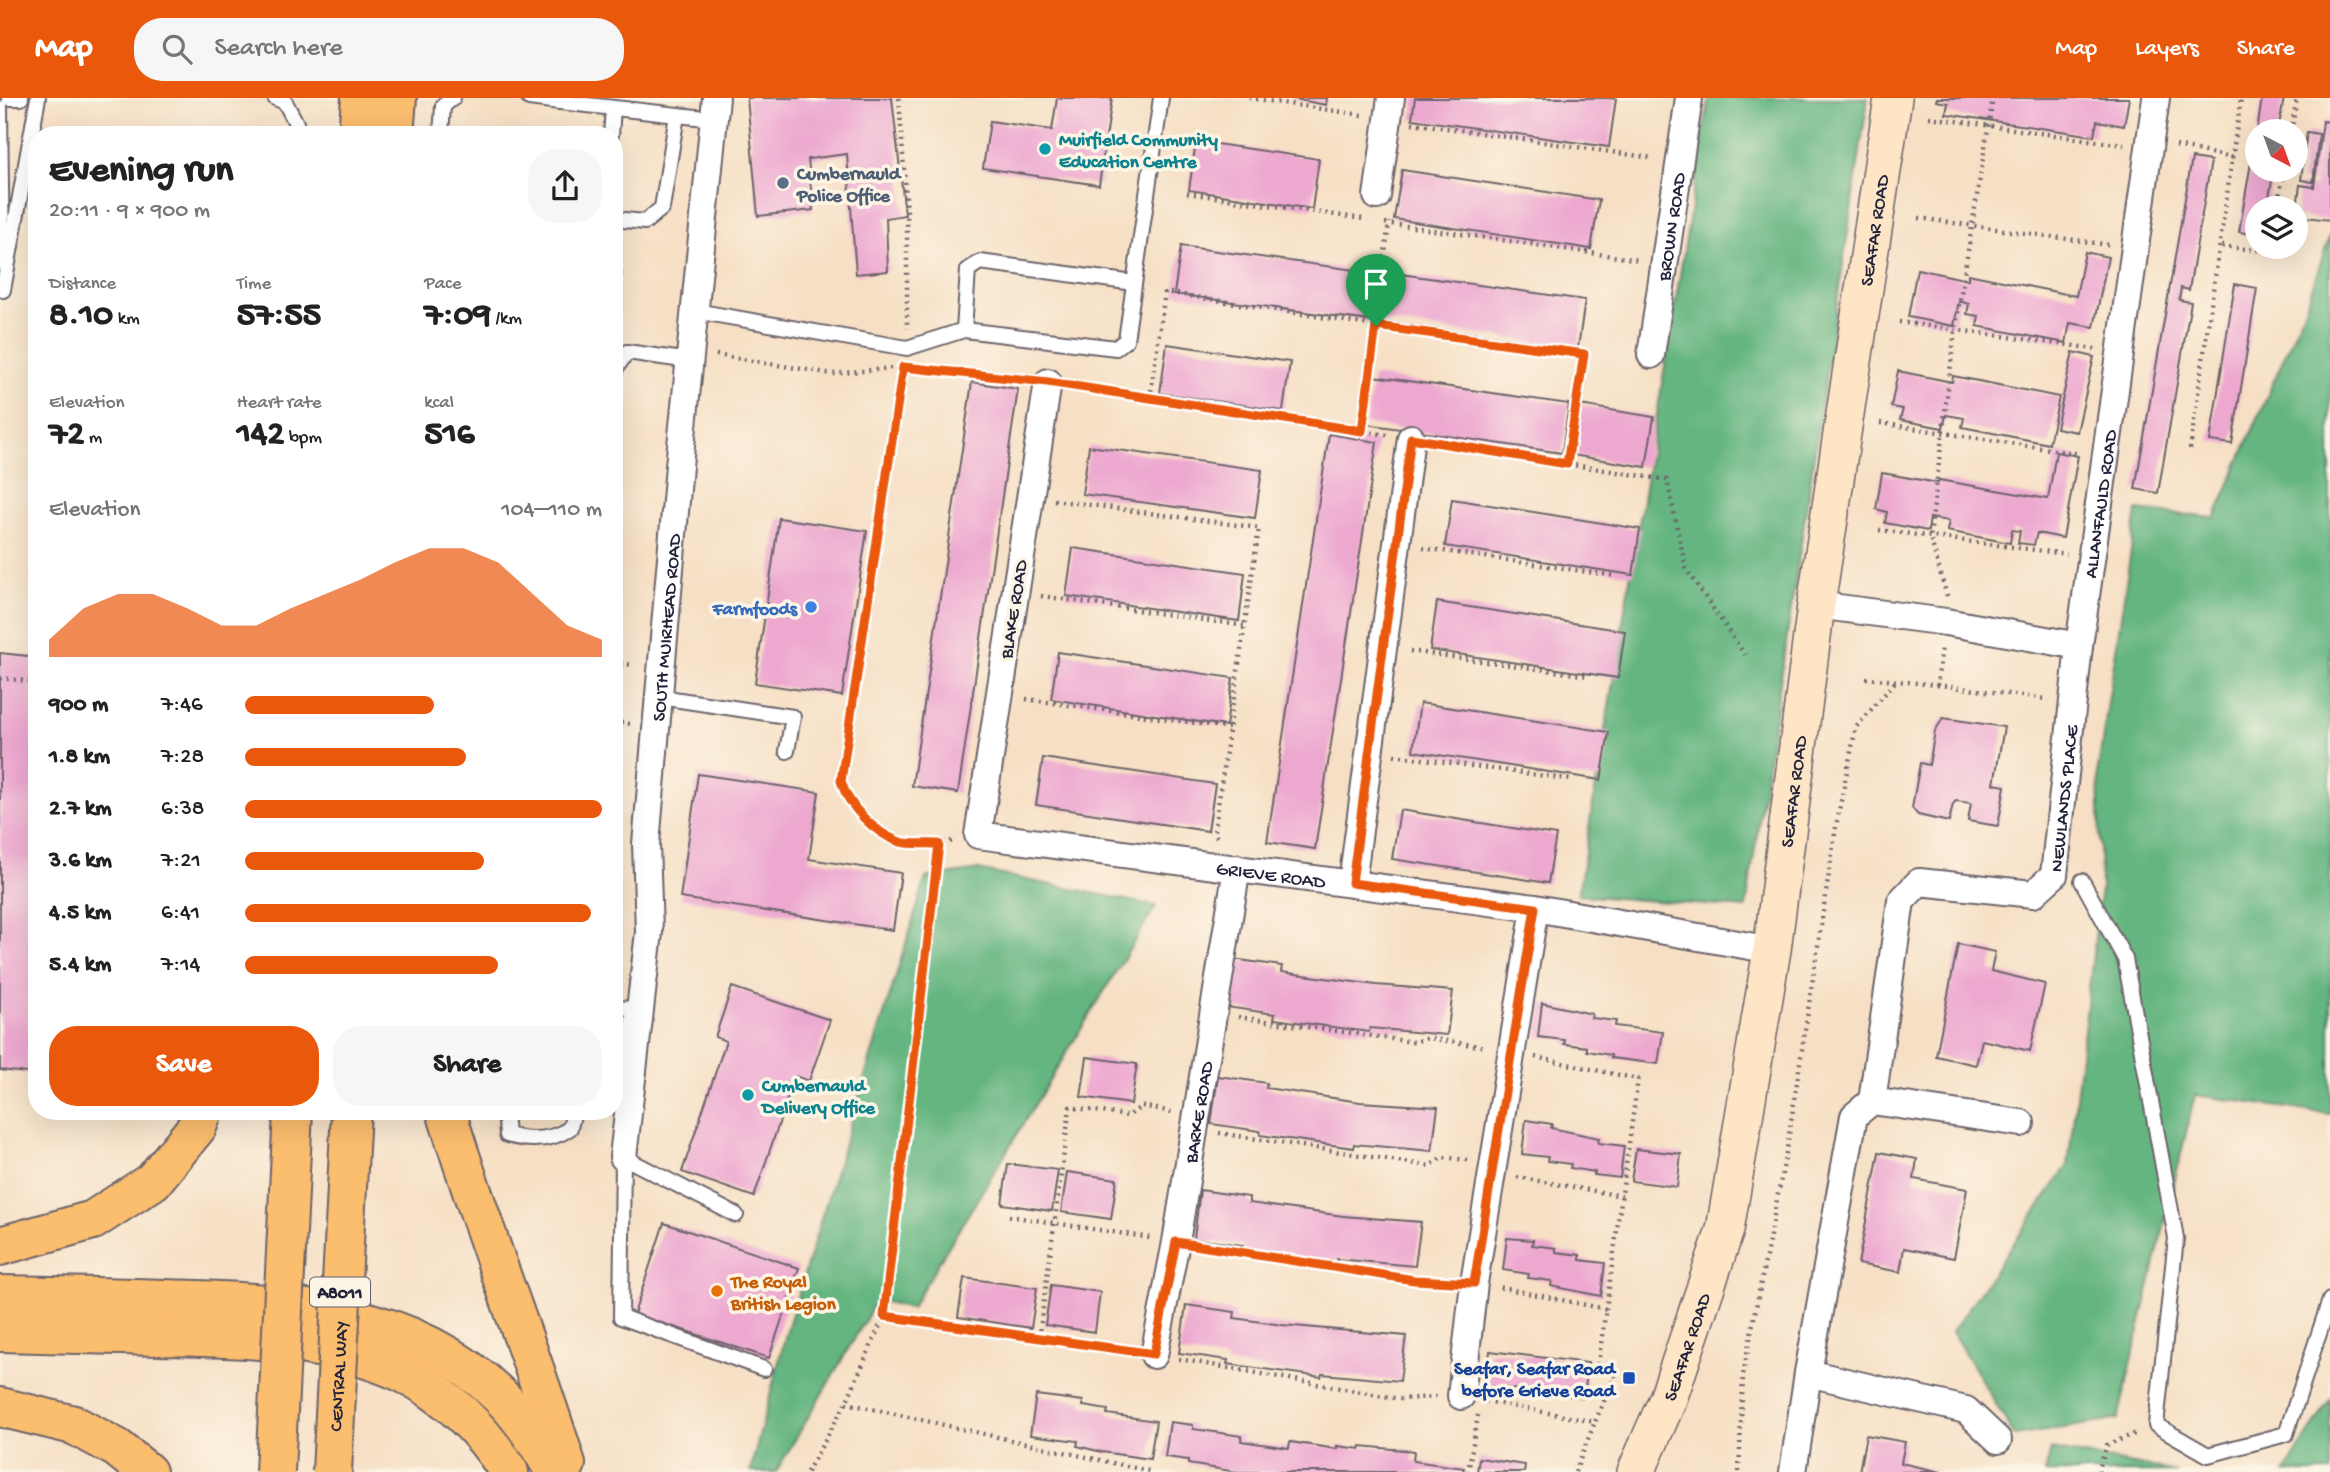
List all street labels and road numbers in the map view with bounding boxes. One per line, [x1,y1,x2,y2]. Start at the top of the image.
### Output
street label: BROWN ROAD [1654,171,1693,284]
street label: SEAFAR ROAD [1857,173,1896,288]
street label: ALLANFAULD ROAD [2081,428,2124,580]
street label: SOUTH MUIRHEAD ROAD [649,532,688,723]
street label: BLAKE ROAD [996,558,1035,662]
street label: NEWLANDS PLACE [2046,723,2085,873]
street label: SEAFAR ROAD [1777,734,1814,849]
street label: GRIEVE ROAD [1214,858,1327,896]
street label: BARKE ROAD [1181,1059,1220,1166]
road number: A8011 [310,1278,370,1307]
street label: SEAFAR ROAD [1660,1290,1718,1405]
street label: CENTRAL WAY [326,1320,355,1432]

